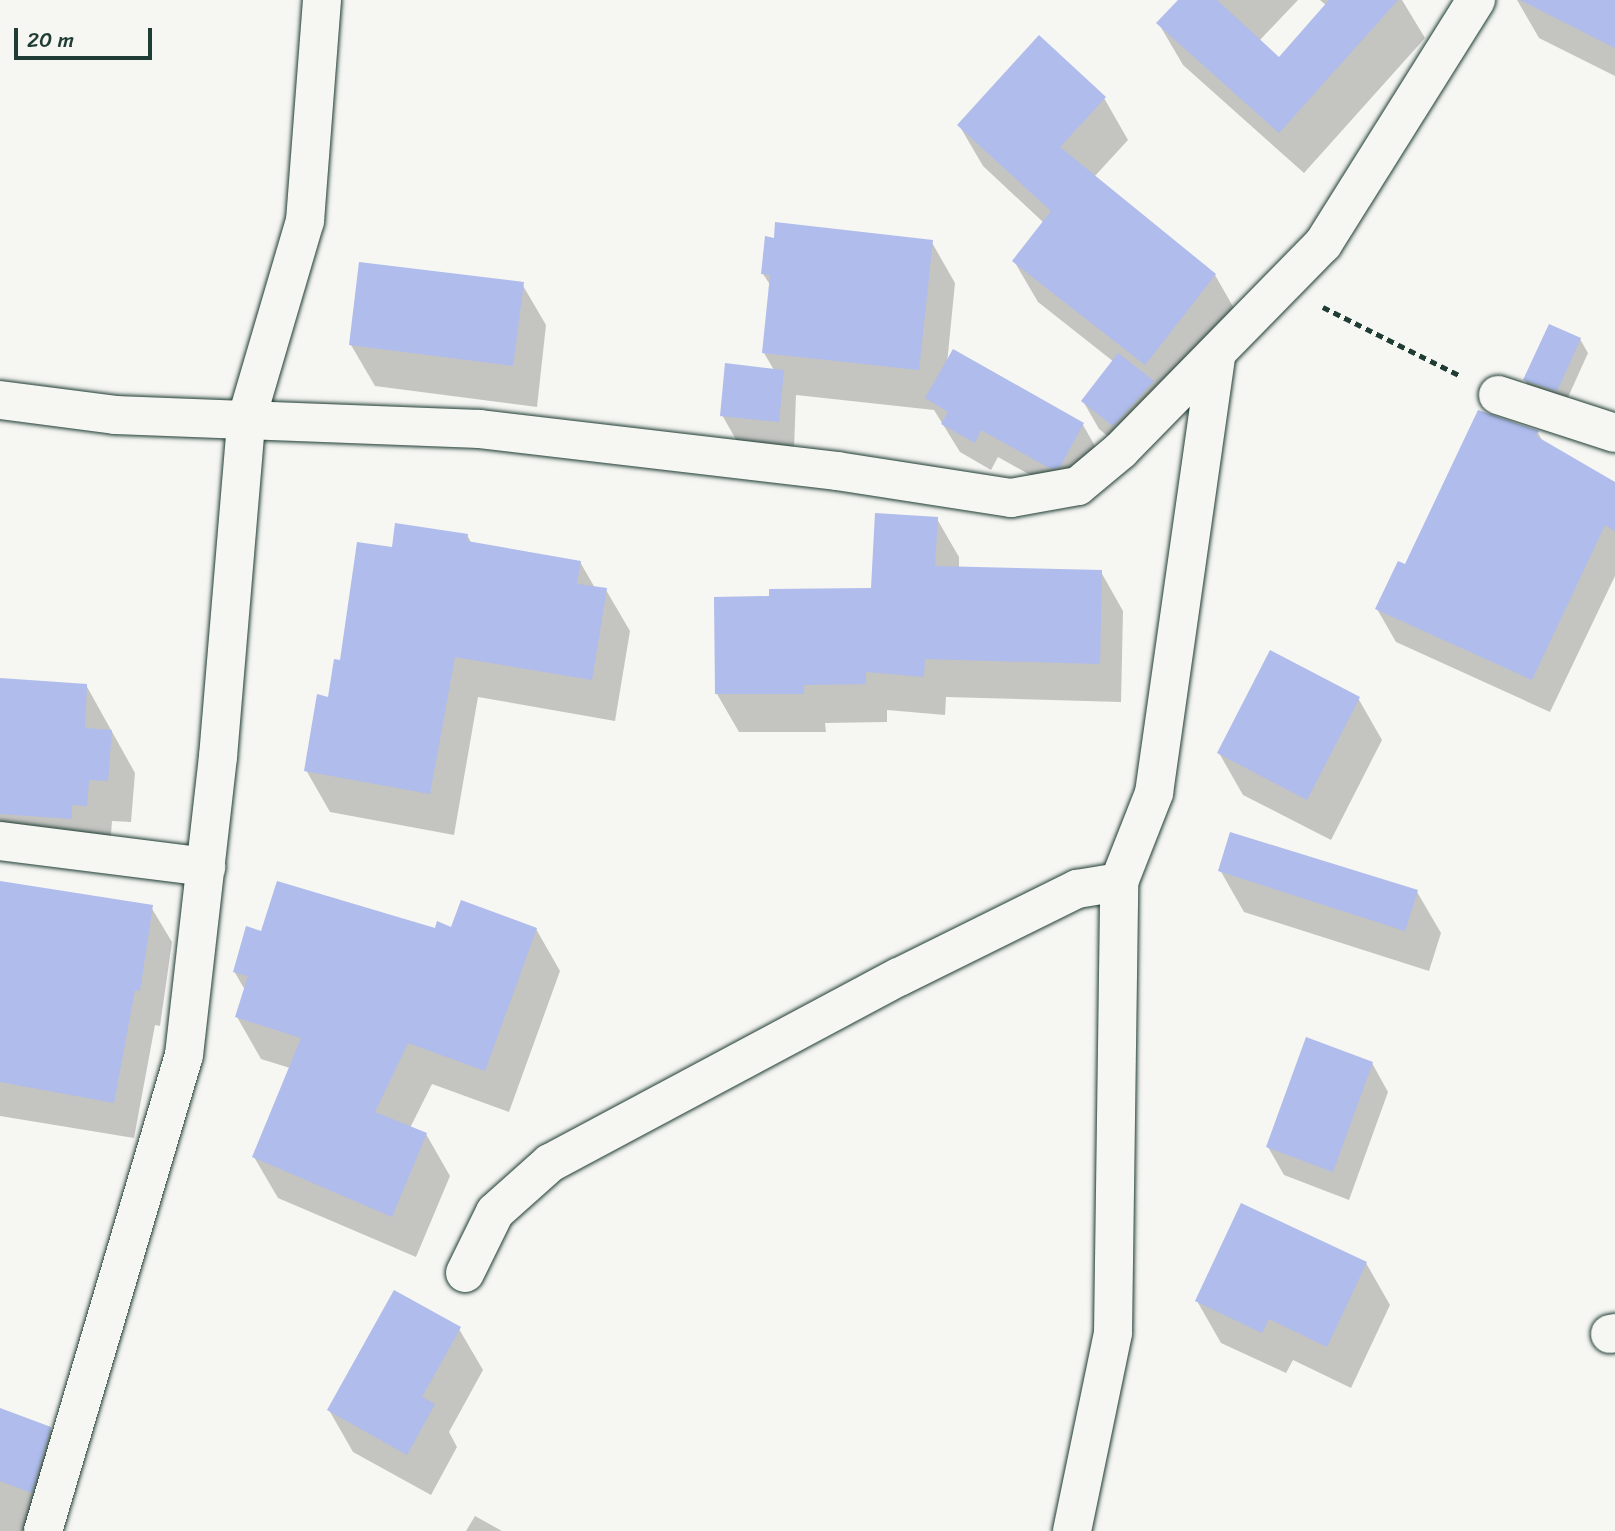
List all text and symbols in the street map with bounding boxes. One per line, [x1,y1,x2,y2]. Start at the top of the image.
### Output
scale bar [18,14,156,58]
text: 20 m [27,21,74,59]

